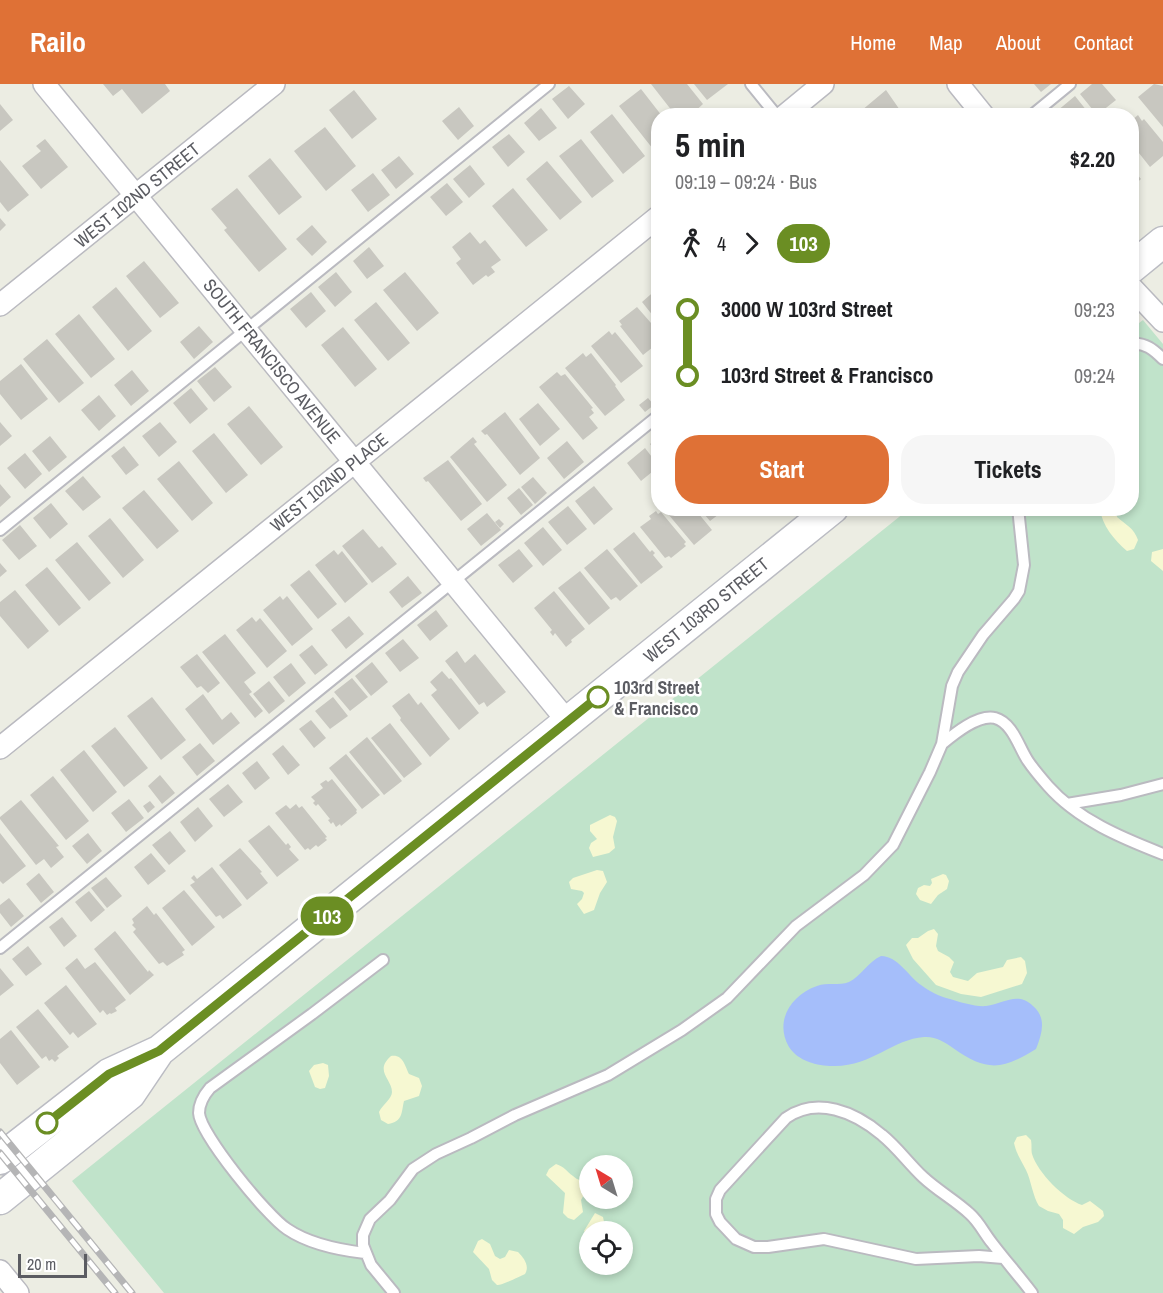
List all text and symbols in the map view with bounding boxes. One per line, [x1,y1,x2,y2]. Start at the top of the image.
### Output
text: Railo [30,23,86,61]
text: Home [850,28,896,57]
text: Map [929,28,963,57]
text: About [996,28,1041,57]
text: Contact [1074,28,1133,57]
text: 5 min [675,123,746,167]
street label: WEST 102ND STREET [69,137,205,253]
text: $2.20 [1070,144,1115,174]
text: 09:19 – 09:24 · Bus [675,168,817,195]
icon: walk [675,227,708,260]
icon: forward [735,227,768,260]
text: 103 [789,229,818,258]
text: 4 [717,230,726,257]
street label: SOUTH FRANCISCO AVENUE [198,273,346,449]
text: 3000 W 103rd Street [721,294,892,324]
text: 09:23 [1074,296,1115,323]
text: 103rd Street & Francisco [721,360,934,390]
text: 09:24 [1074,362,1115,389]
street label: WEST 102ND PLACE [265,427,393,537]
button: Start [675,435,889,504]
button: Tickets [901,435,1115,504]
street label: WEST 103RD STREET [638,552,774,668]
place label: 103rd Street & Francisco [614,675,699,721]
marker: 103rd Street & Francisco [587,686,609,708]
line badge: 103 [292,896,362,936]
text: 103 [313,902,341,931]
unlabelled marker [36,1112,58,1134]
north arrow [579,1155,633,1209]
map controls [579,1155,633,1275]
button: locate [579,1221,633,1275]
scale bar [18,1251,87,1278]
text: 20 m [27,1253,56,1275]

